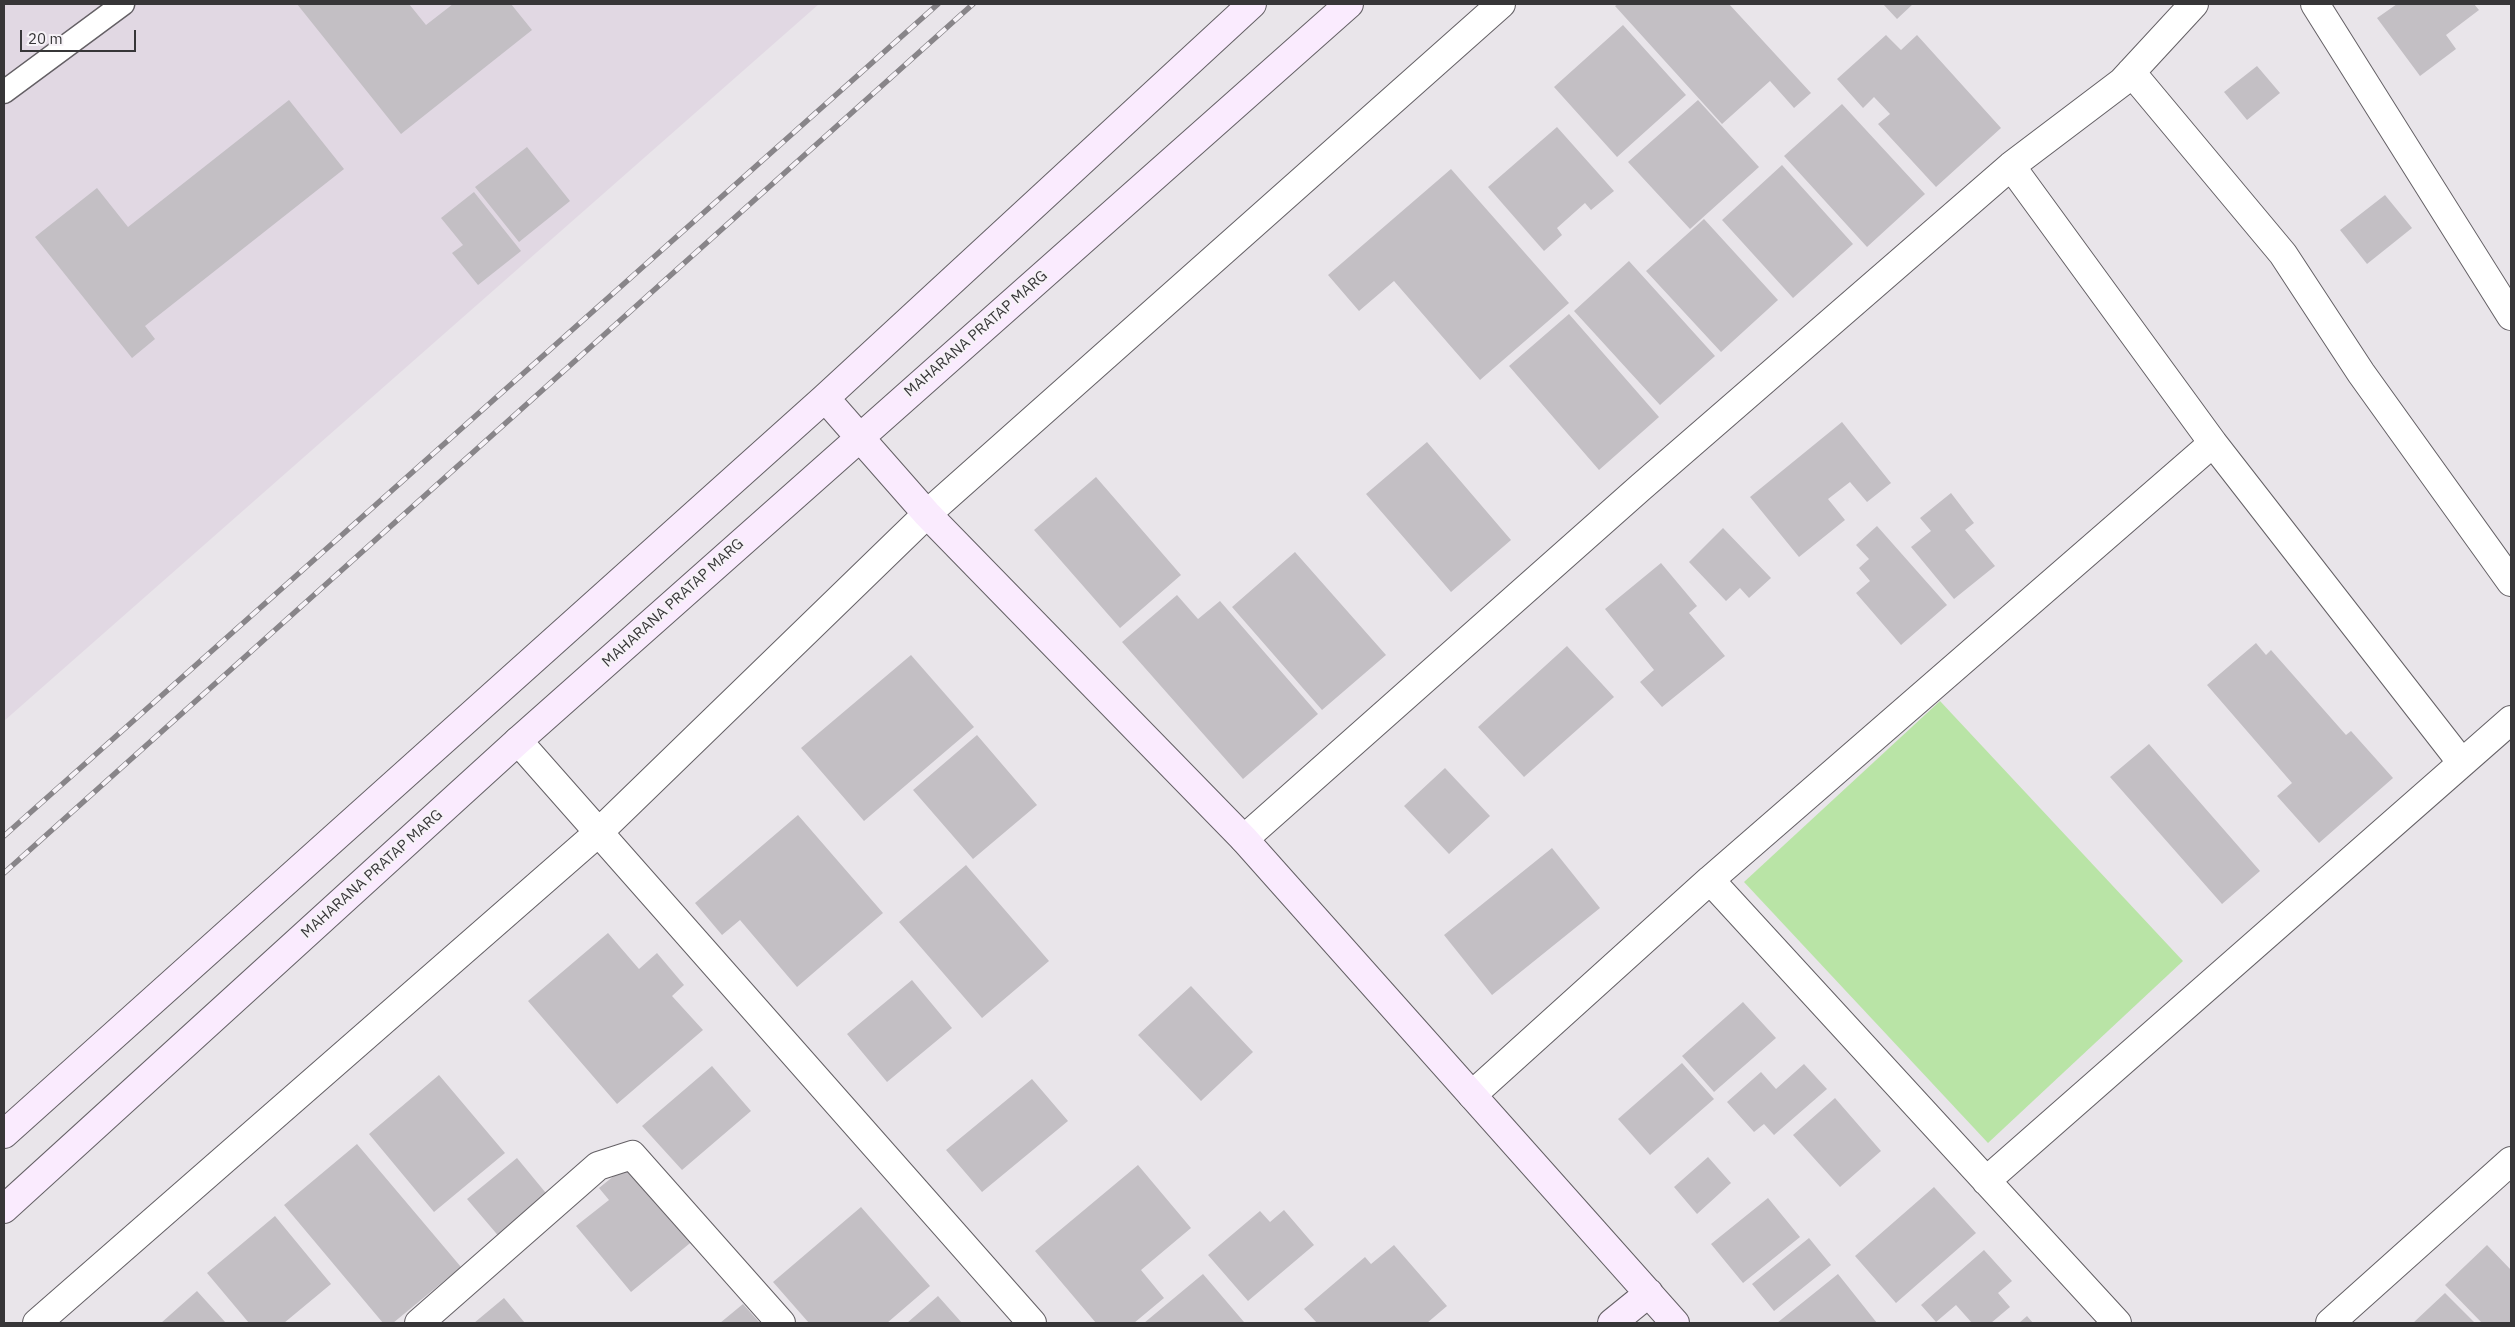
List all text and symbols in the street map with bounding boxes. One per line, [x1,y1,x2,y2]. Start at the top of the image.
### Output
scale bar [22,20,139,52]
text: 20 m [28,29,63,48]
street label: MAHARANA PRATAP MARG [901,267,1051,401]
street label: MAHARANA PRATAP MARG [599,535,747,671]
street label: MAHARANA PRATAP MARG [298,806,446,942]

